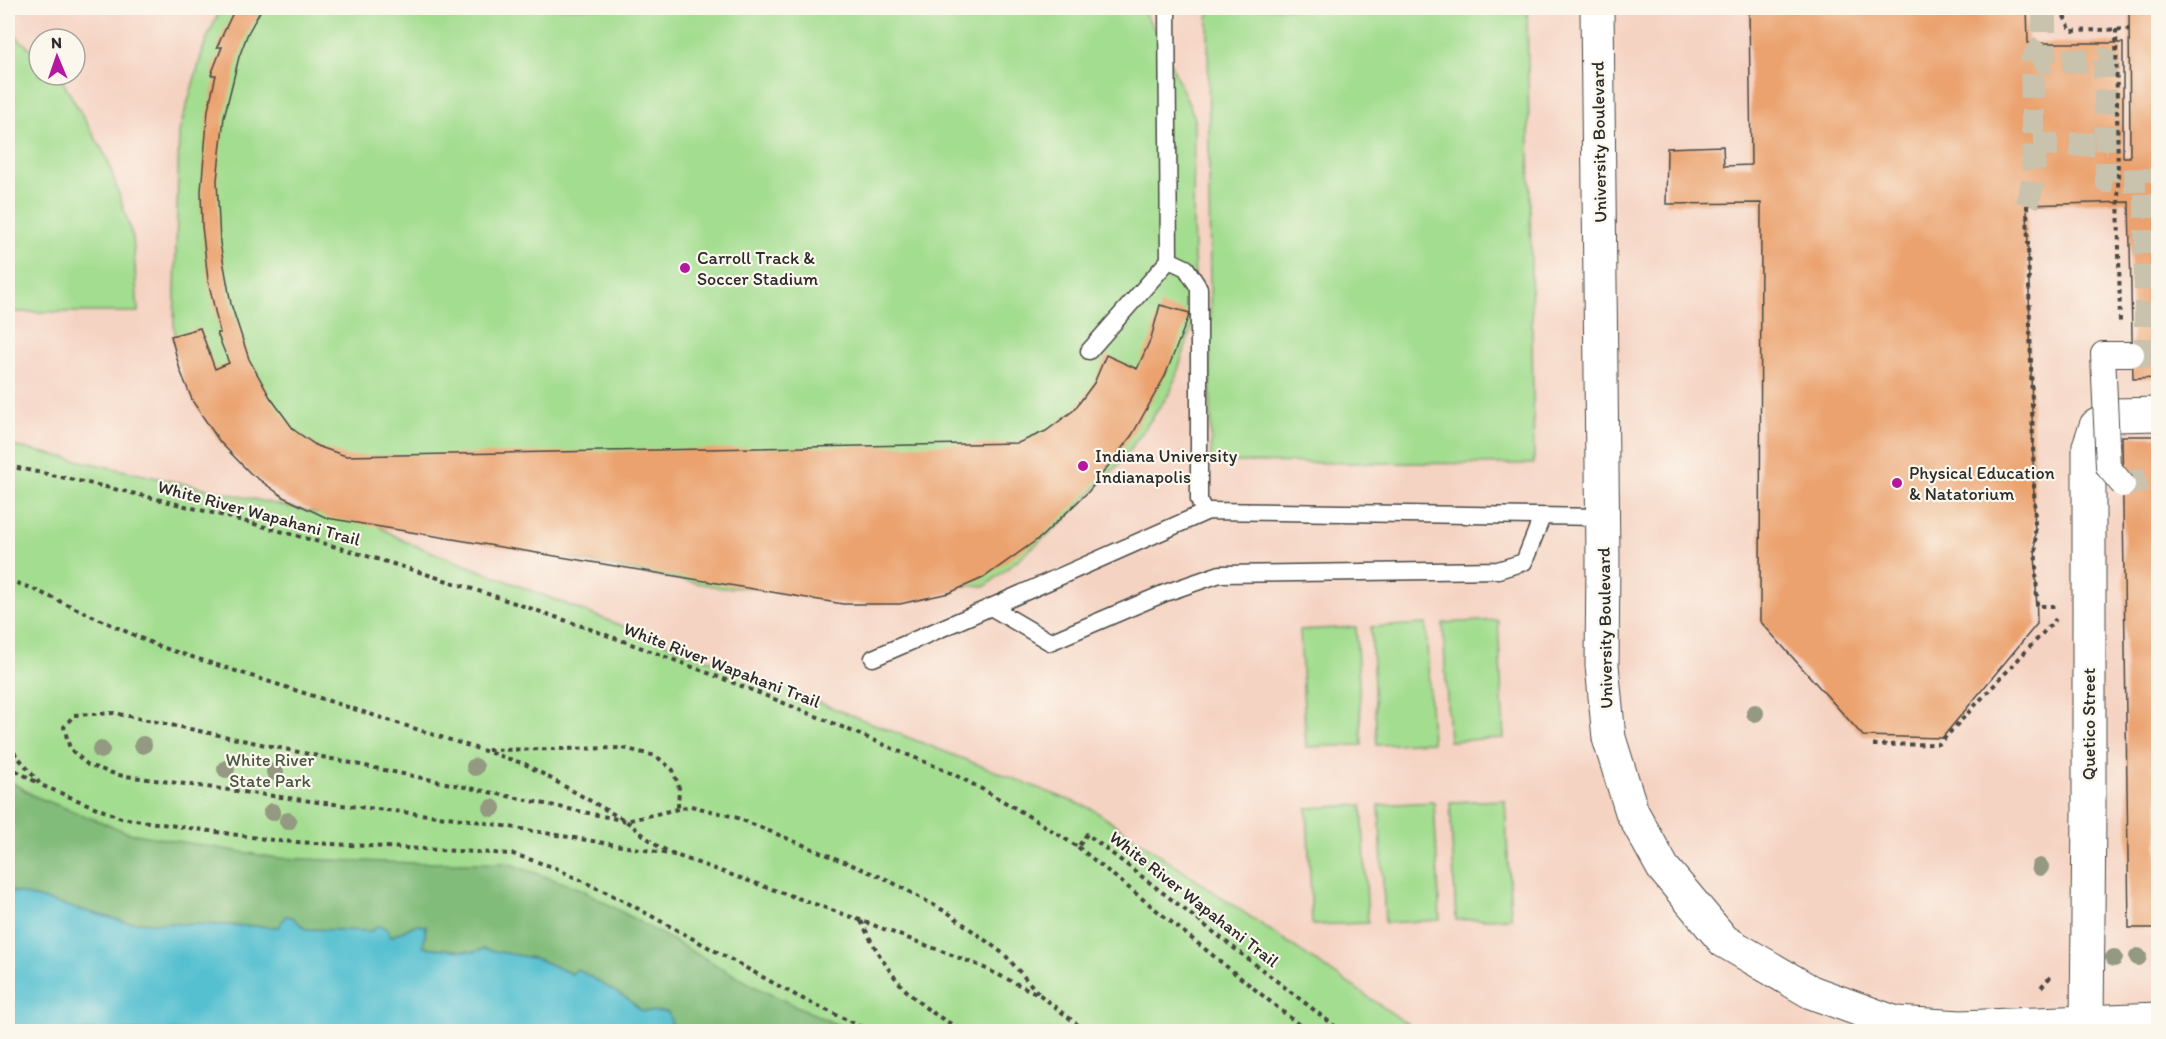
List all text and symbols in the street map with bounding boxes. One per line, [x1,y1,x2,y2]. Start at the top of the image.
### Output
north arrow [27,27,87,87]
text: N [51,33,62,52]
street label: University Boulevard [1587,61,1611,223]
place label: Carroll Track & Soccer Stadium [697,247,818,290]
marker: Carroll Track & Soccer Stadium [678,261,692,275]
place label: Indiana University Indianapolis [1095,445,1238,488]
marker: Indiana University Indianapolis [1076,459,1090,473]
place label: Physical Education & Natatorium [1909,462,2055,505]
street label: White River Wapahani Trail [155,475,363,551]
marker: Physical Education & Natatorium [1890,476,1904,490]
street label: University Boulevard [1593,547,1617,709]
street label: White River Wapahani Trail [620,617,824,713]
street label: Quetico Street [2078,668,2100,780]
park label: White River State Park [226,749,315,792]
street label: White River Wapahani Trail [1105,826,1283,972]

